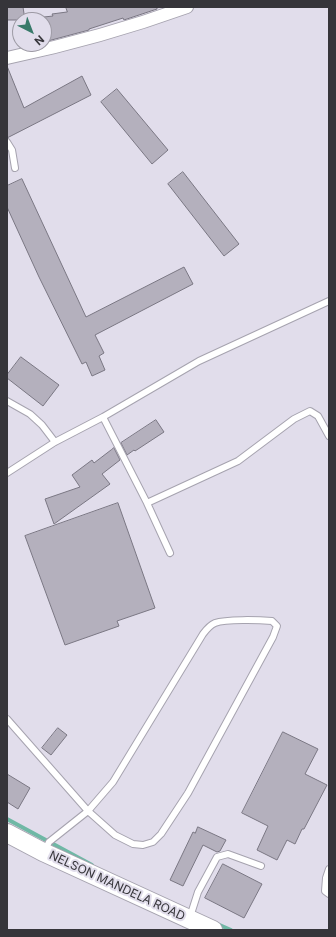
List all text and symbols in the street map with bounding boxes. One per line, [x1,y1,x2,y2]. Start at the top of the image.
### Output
north arrow [12,12,52,52]
text: N [32,32,47,48]
street label: NELSON MANDELA ROAD [47,848,187,924]

